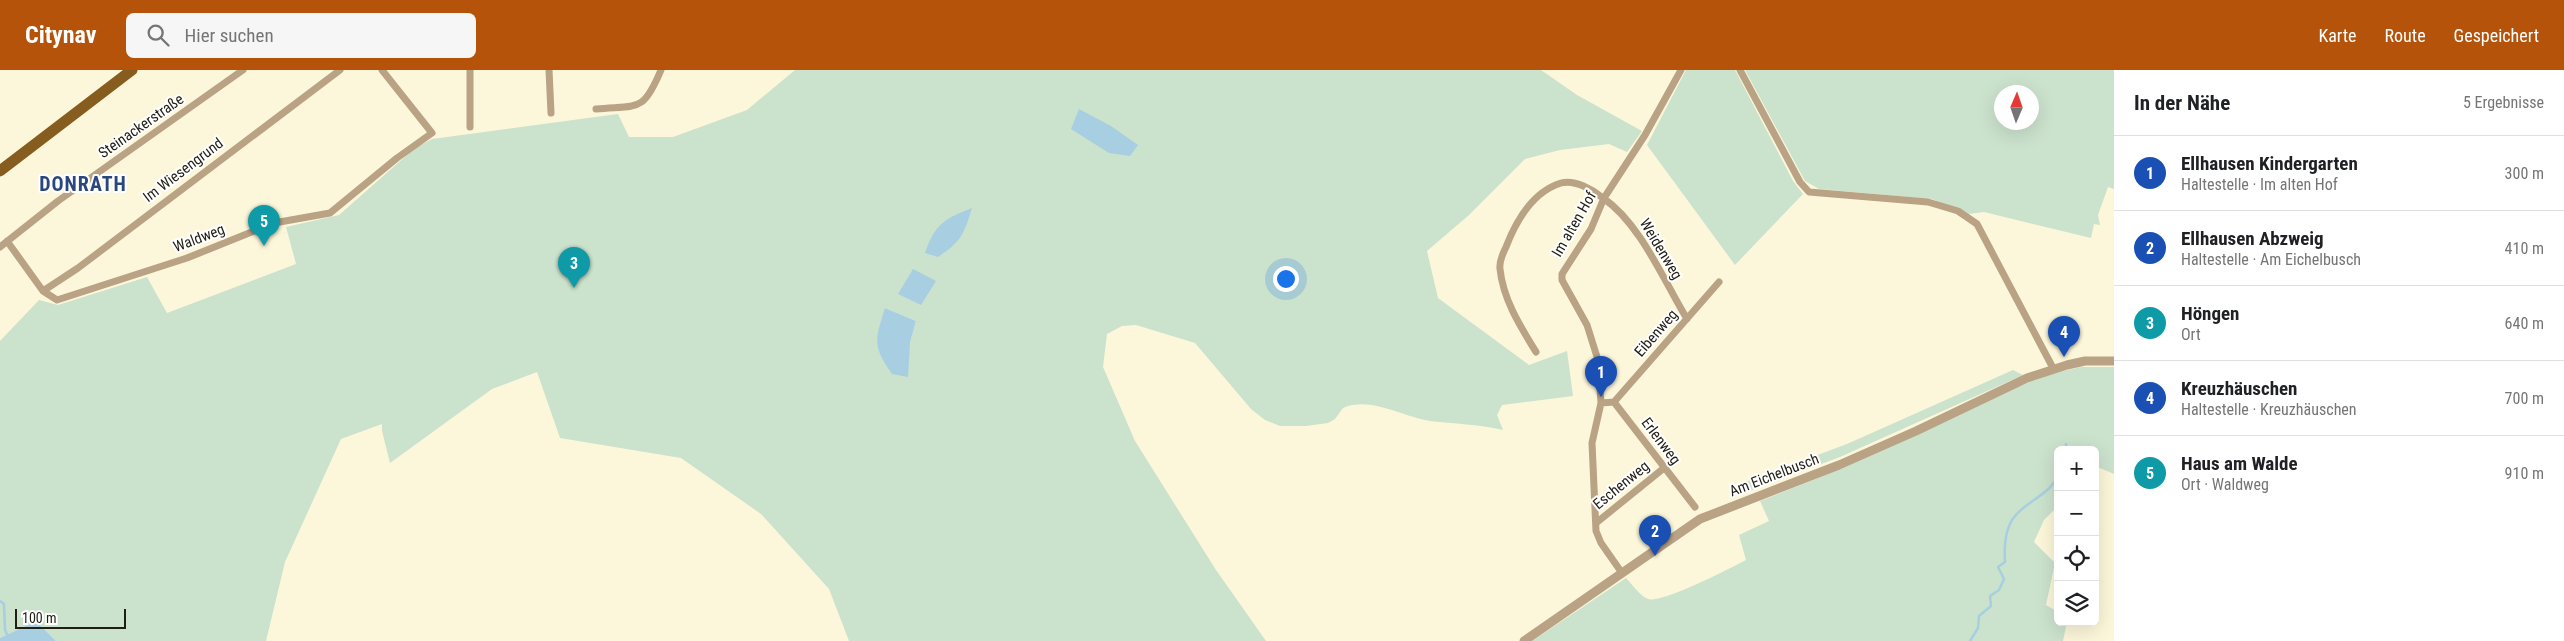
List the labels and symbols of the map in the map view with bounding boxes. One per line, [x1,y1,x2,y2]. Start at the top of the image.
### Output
north arrow [1994,85,2039,130]
street label: Steinackerstraße [95,90,187,162]
street label: Im Wiesengrund [139,134,227,206]
district label: DONRATH [39,172,127,196]
street label: Im alten Hof [1548,188,1600,260]
pin: 5 [248,205,280,246]
street label: Weidenweg [1636,215,1686,283]
street label: Waldweg [171,220,227,256]
pin: 3 [558,247,590,288]
your location [1273,266,1299,292]
street label: Eibenweg [1631,306,1681,360]
pin: 4 [2048,316,2080,357]
pin: 1 [1585,356,1617,397]
street label: Erlenweg [1638,414,1684,468]
street label: Am Eichelbusch [1727,450,1821,500]
street label: Eschenweg [1589,457,1653,513]
pin: 2 [1639,515,1671,556]
scale bar [15,606,126,629]

